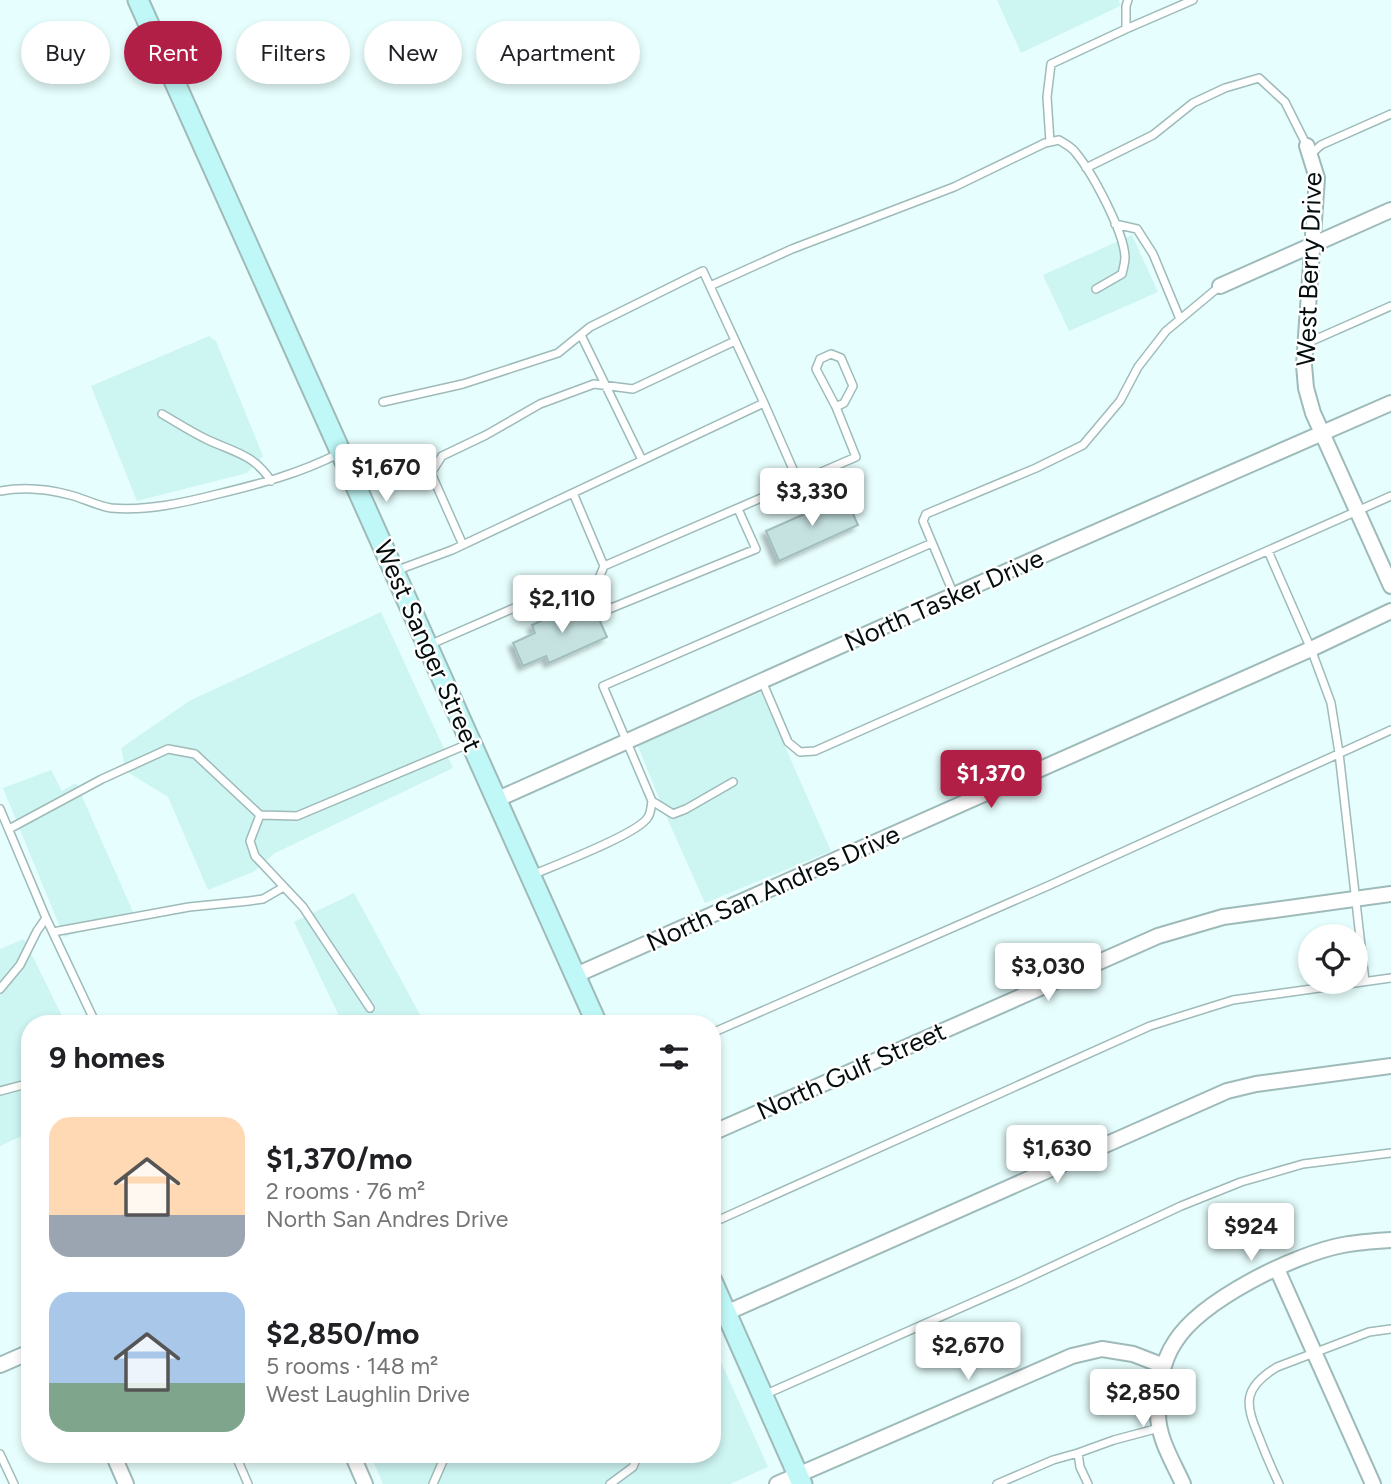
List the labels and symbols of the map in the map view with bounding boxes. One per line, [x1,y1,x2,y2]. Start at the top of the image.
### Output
street label: West Berry Drive [1290,171,1328,367]
pin: $1,670 [329,444,443,504]
pin: $3,330 [755,468,869,528]
street label: West Sanger Street [367,535,489,757]
street label: North Tasker Drive [839,542,1049,658]
pin: $2,110 [505,576,619,635]
pin: $1,370 [934,750,1048,810]
street label: North San Andres Drive [641,818,905,958]
pin: $3,030 [991,944,1105,1003]
street label: North Gulf Street [752,1015,951,1127]
pin: $1,630 [1000,1126,1114,1185]
pin: $924 [1210,1204,1292,1263]
pin: $2,670 [911,1322,1025,1382]
pin: $2,850 [1086,1370,1200,1429]

